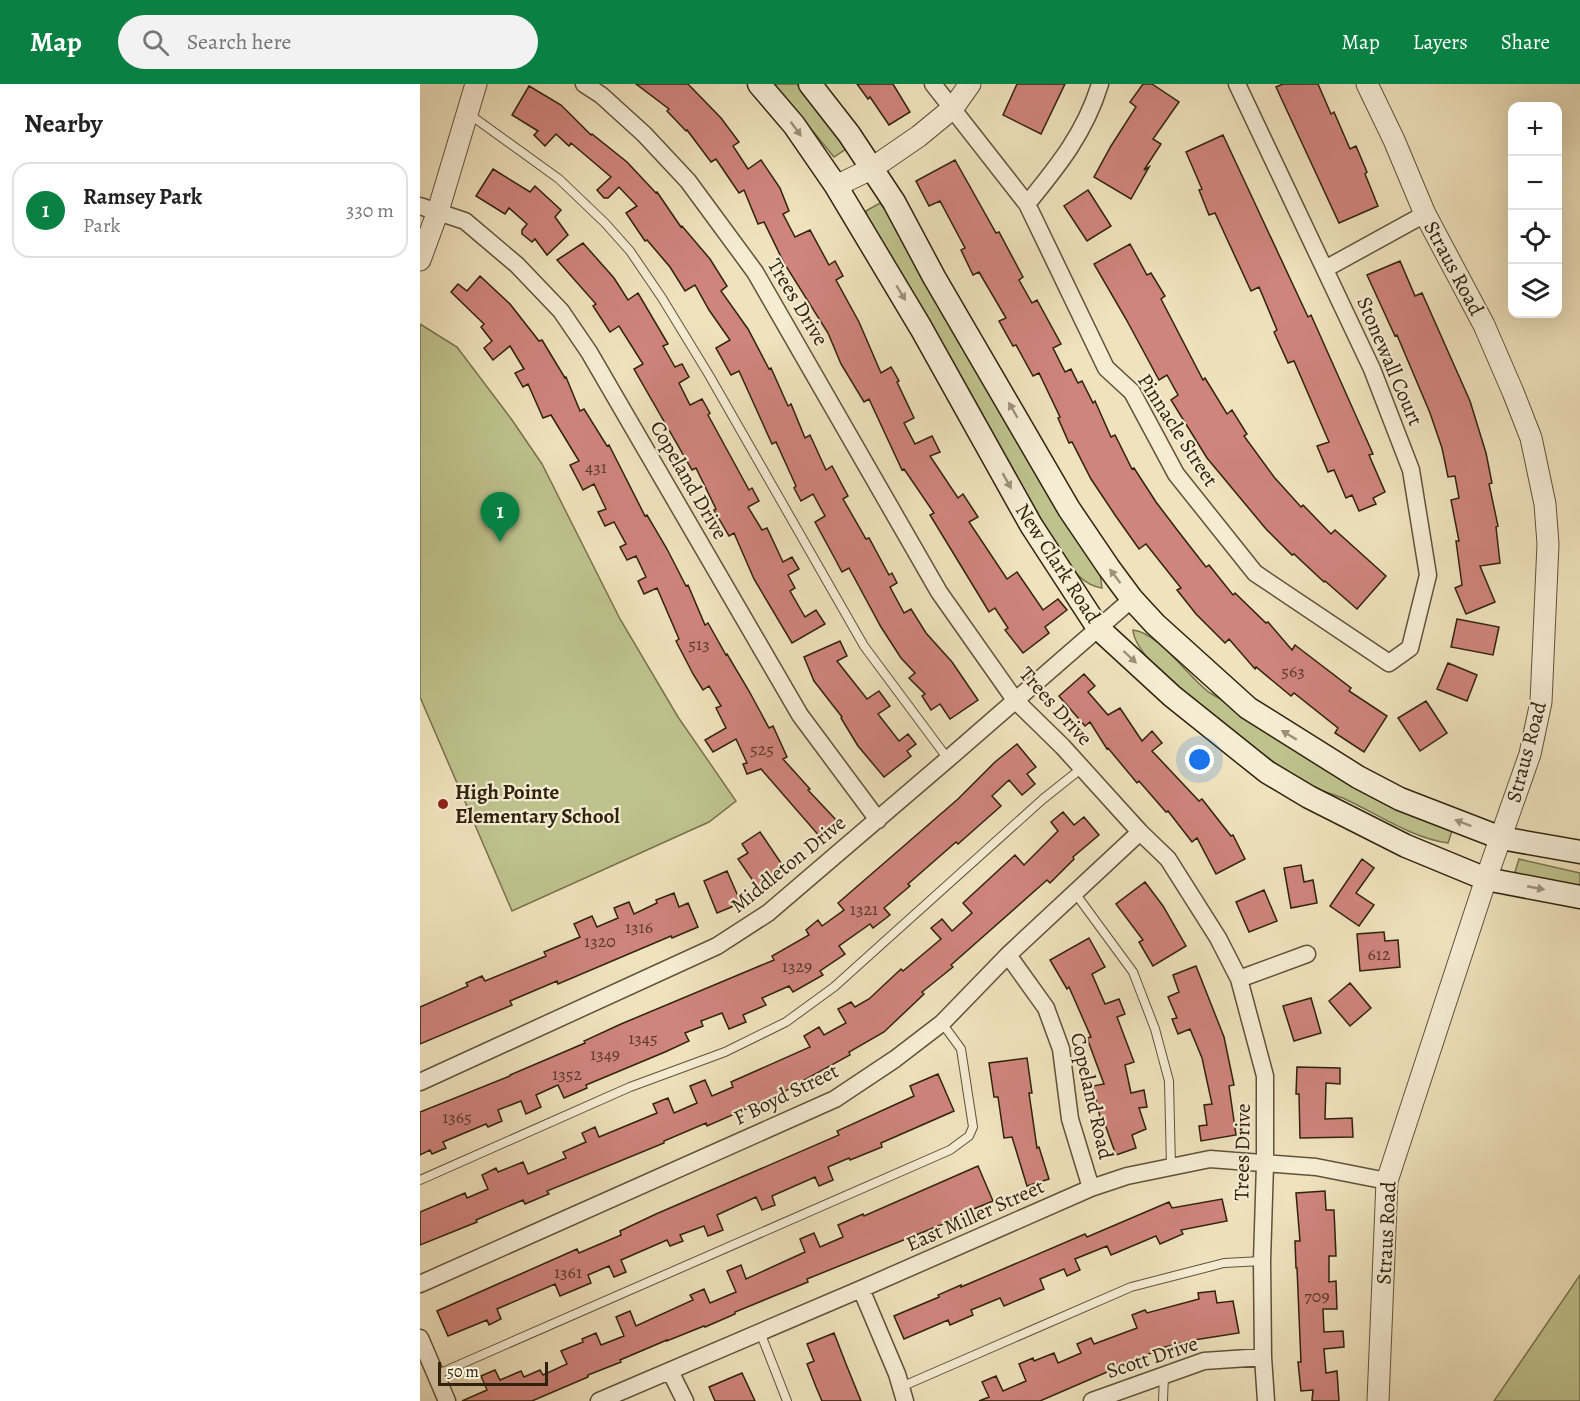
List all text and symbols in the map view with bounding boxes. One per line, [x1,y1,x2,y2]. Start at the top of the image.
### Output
search box [118,15,538,69]
text: Map [30,23,82,61]
icon: search [139,26,172,59]
text: Search here [187,27,291,57]
text: Map [1341,28,1380,56]
text: Layers [1413,28,1468,56]
text: Share [1501,28,1550,56]
map controls [1508,102,1562,318]
button: + [1508,102,1562,156]
text: Nearby [24,106,103,141]
one-way arrow [790,121,802,136]
button: − [1508,156,1562,210]
text: Ramsey Park [83,182,202,212]
text: 1 [42,197,49,224]
text: 330 m [346,197,394,224]
button: locate [1508,210,1562,264]
text: Park [83,212,121,239]
street label: Straus Road [1417,216,1491,321]
street label: Trees Drive [761,253,835,351]
button: layers [1508,264,1562,318]
one-way arrow [895,285,906,301]
street label: Stonewall Court [1350,292,1430,430]
street label: Pinnacle Street [1131,368,1225,492]
one-way arrow [1008,401,1018,418]
street label: Copeland Drive [644,416,734,544]
house number: 431 [585,455,607,479]
one-way arrow [1002,473,1012,490]
pin: 1 [480,492,520,542]
street label: New Clark Road [1009,498,1108,629]
one-way arrow [1109,569,1121,585]
house number: 513 [688,632,710,656]
one-way arrow [1122,650,1137,663]
house number: 563 [1281,659,1305,683]
street label: Trees Drive [1013,661,1099,751]
street label: Straus Road [1499,698,1553,806]
one-way arrow [1281,730,1297,741]
house number: 525 [750,737,774,761]
your location [1185,745,1214,774]
place label: High Pointe Elementary School [455,778,620,830]
marker: High Pointe Elementary School [436,797,450,811]
street label: Middleton Drive [724,809,852,919]
one-way arrow [1453,817,1471,827]
one-way arrow [1527,884,1546,893]
house number: 1321 [850,897,878,921]
house number: 1316 [625,915,653,939]
house number: 1320 [584,929,616,953]
house number: 612 [1367,942,1391,966]
house number: 1329 [782,954,812,978]
house number: 1345 [628,1026,658,1050]
street label: Copeland Road [1064,1030,1120,1163]
house number: 1349 [590,1042,620,1066]
street label: F Boyd Street [729,1057,843,1131]
house number: 1352 [552,1062,582,1086]
street label: Trees Drive [1227,1103,1257,1201]
house number: 1365 [442,1105,472,1129]
street label: East Miller Street [902,1172,1048,1258]
street label: Straus Road [1369,1180,1403,1285]
house number: 1361 [554,1260,582,1284]
house number: 709 [1304,1284,1330,1308]
street label: Scott Drive [1103,1329,1201,1385]
scale bar [438,1359,548,1386]
text: 50 m [447,1361,479,1383]

